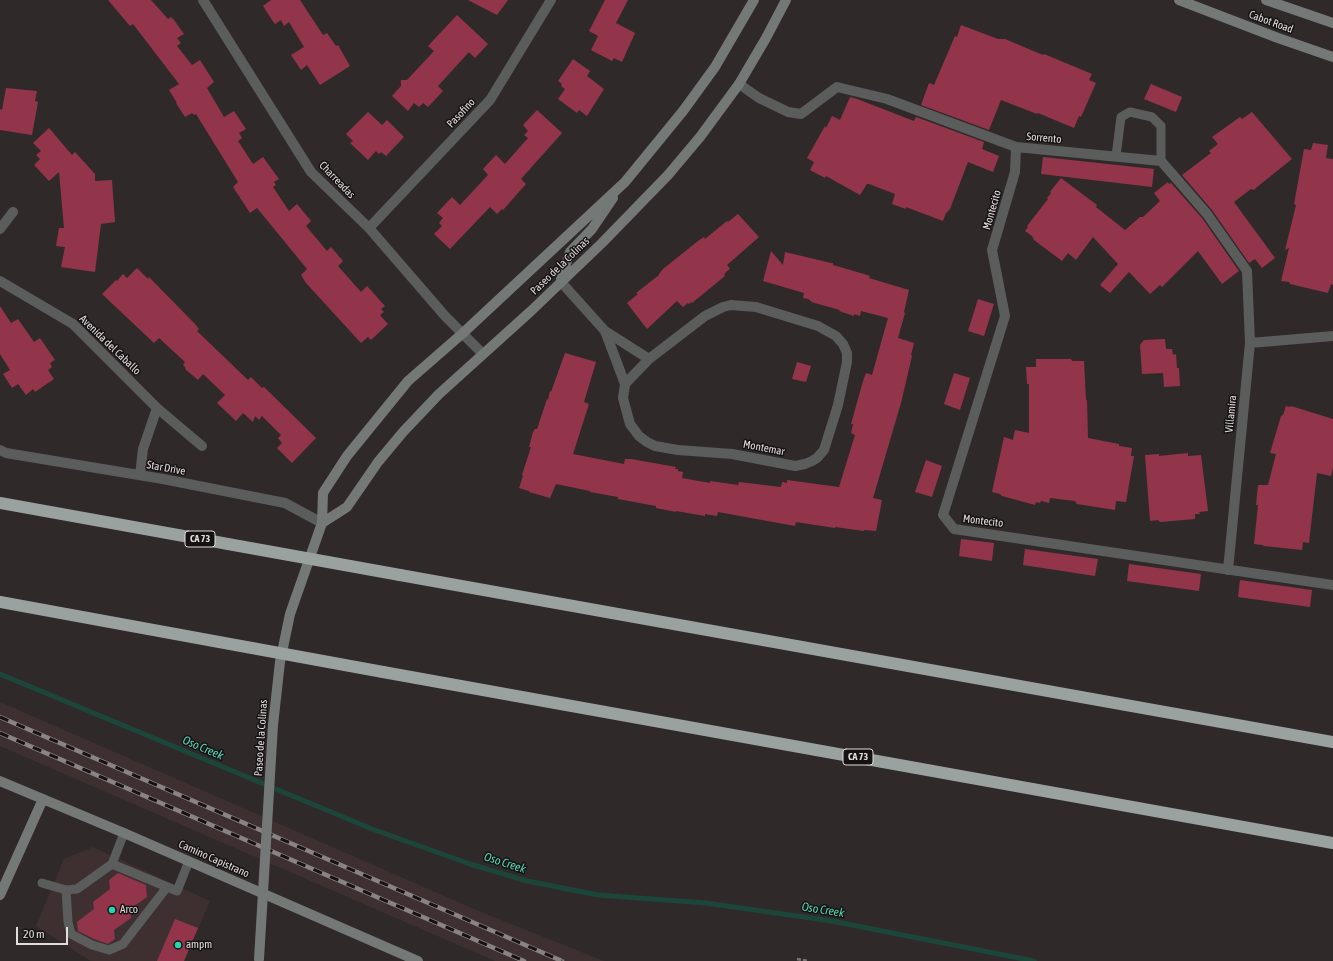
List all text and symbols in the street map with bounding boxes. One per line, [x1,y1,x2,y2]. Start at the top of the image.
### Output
street label: Cabot Road [1247,8,1295,36]
street label: Pasofino [444,96,478,130]
street label: Sorrento [1026,130,1062,146]
street label: Charreadas [316,159,358,201]
street label: Montecito [980,189,1004,231]
street label: Paseo de la Colinas [528,235,592,297]
street label: Avenida del Caballo [76,312,144,378]
street label: Villamira [1222,395,1240,433]
street label: Montemar [742,437,786,459]
street label: Star Drive [146,458,186,478]
street label: Montecito [962,512,1004,530]
road number: CA 73 [185,531,215,547]
street label: Paseo de la Colinas [252,699,270,777]
water label: Oso Creek [180,733,226,763]
road number: CA 73 [843,749,873,765]
street label: Camino Capistrano [177,838,251,880]
water label: Oso Creek [482,850,528,876]
water label: Oso Creek [801,900,845,920]
place label: Arco [120,903,138,917]
marker: Arco [107,905,117,915]
scale bar [18,919,70,945]
text: 20 m [23,927,45,941]
place label: ampm [186,938,212,952]
marker: ampm [173,940,183,950]

